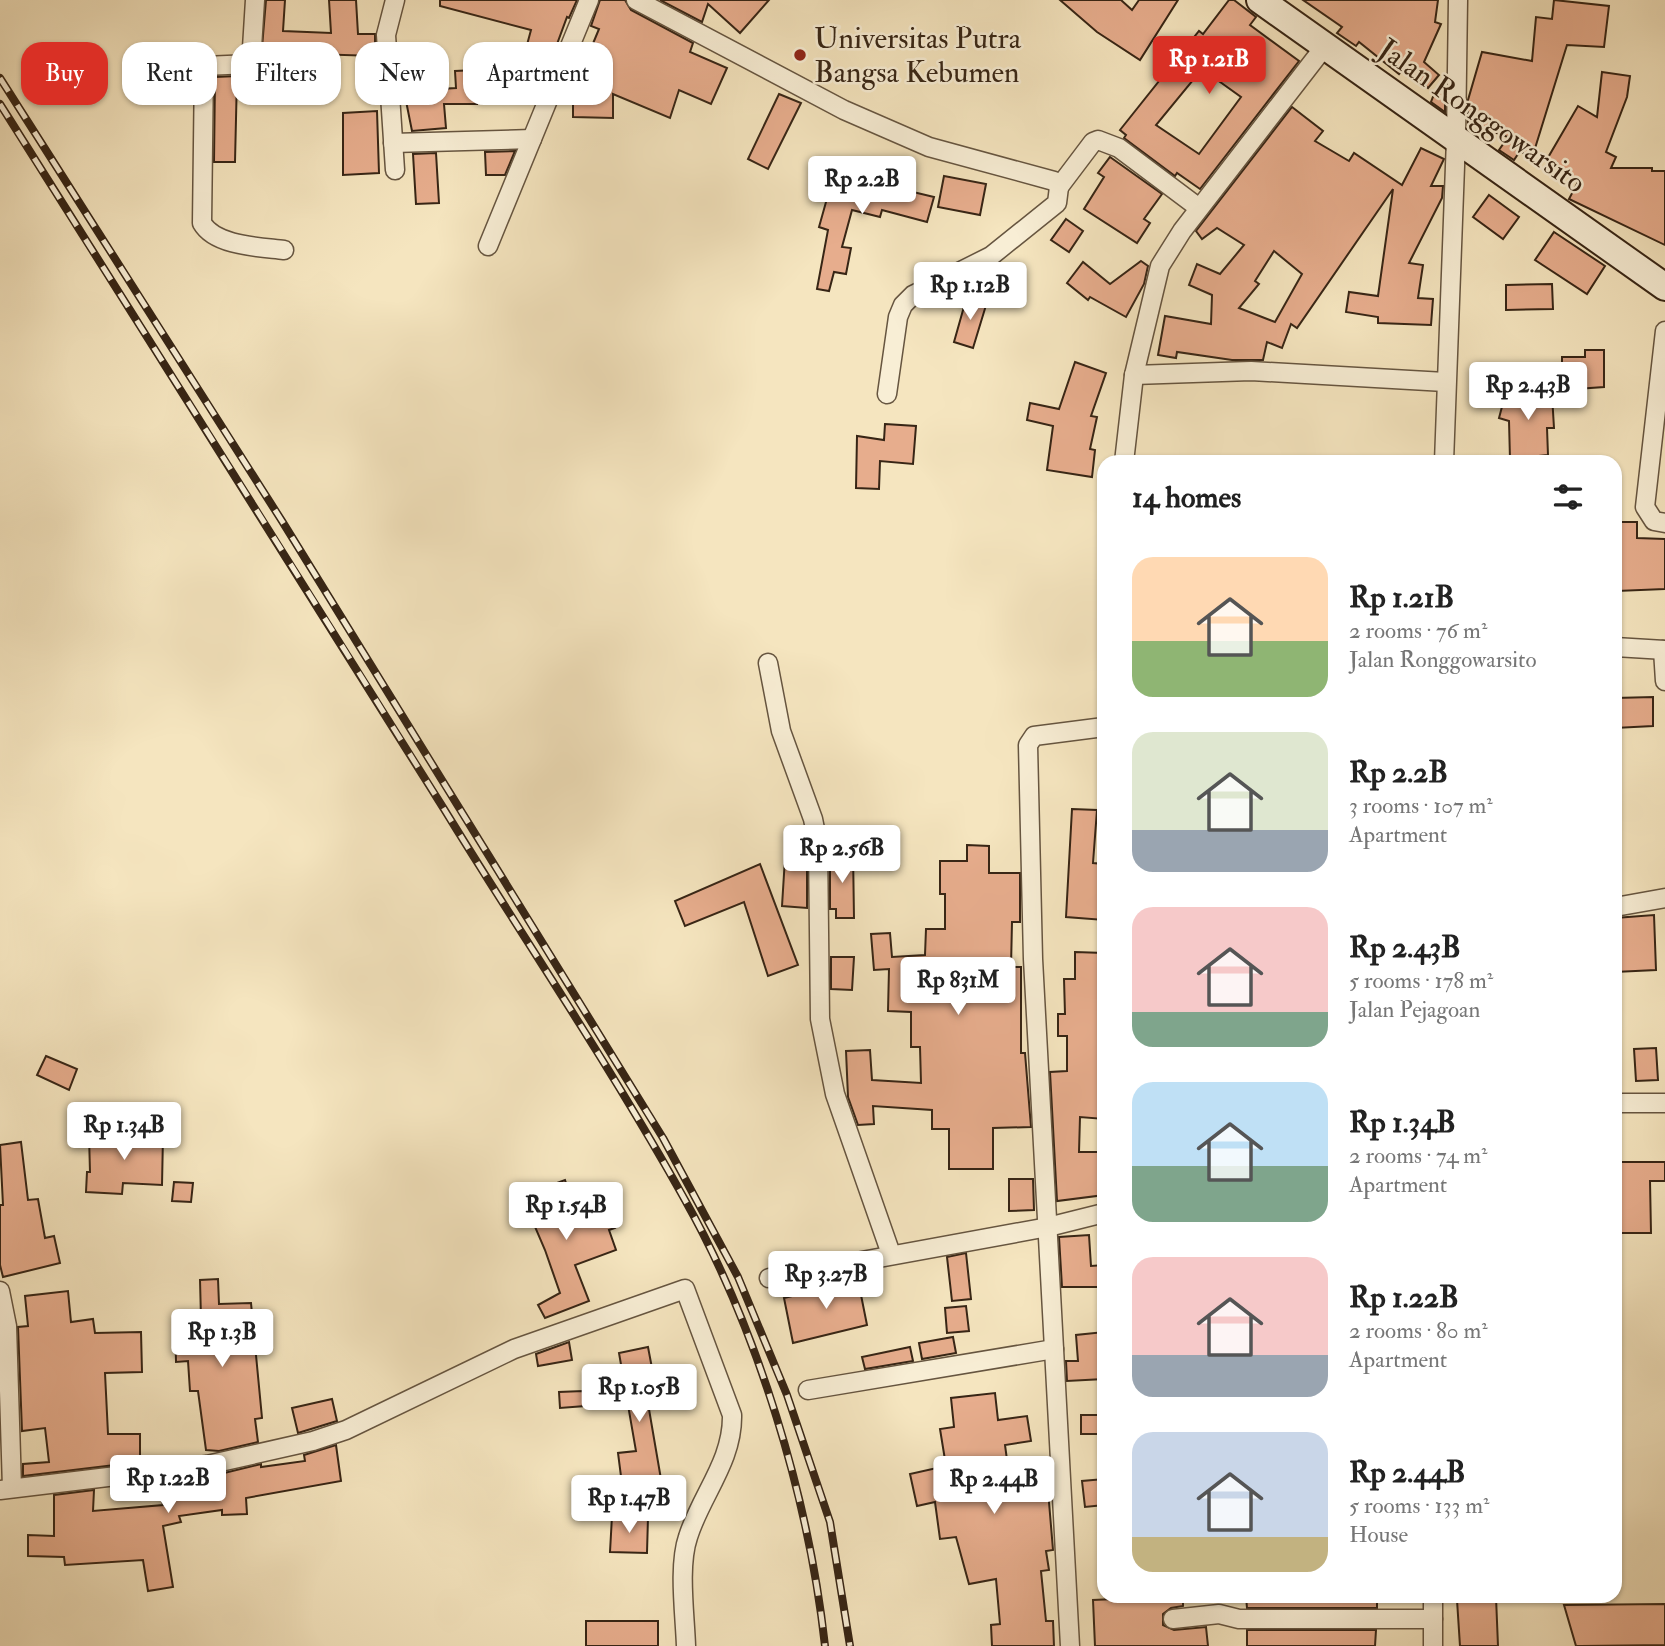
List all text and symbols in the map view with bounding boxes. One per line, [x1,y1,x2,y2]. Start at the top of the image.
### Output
place label: Universitas Putra Bangsa Kebumen [814,20,1022,91]
street label: Jalan Ronggowarsito [1370,30,1593,201]
pin: Rp 1.21B [1137,36,1281,96]
chip: Buy [21,42,108,105]
chip: Rent [122,42,217,105]
chip: Filters [231,42,341,105]
chip: New [355,42,449,105]
chip: Apartment [463,42,613,105]
text: Rp 1.21B [1169,44,1249,73]
marker: Universitas Putra Bangsa Kebumen [792,47,808,63]
pin: Rp 2.2B [797,156,927,216]
text: Rp 2.2B [824,164,900,193]
pin: Rp 1.12B [898,262,1042,322]
text: Rp 1.12B [930,270,1010,299]
pin: Rp 2.43B [1456,362,1600,422]
text: Rp 2.43B [1485,370,1571,399]
icon: filters [1549,478,1587,516]
text: 14 homes [1132,479,1241,516]
text: Rp 1.21B [1349,579,1454,616]
icon: home [1188,585,1272,669]
text: 2 rooms · 76 m² [1349,616,1487,645]
text: Jalan Ronggowarsito [1349,645,1537,674]
text: Rp 2.2B [1349,754,1448,791]
icon: home [1188,760,1272,844]
text: 3 rooms · 107 m² [1349,791,1493,820]
text: Apartment [1349,820,1447,849]
pin: Rp 2.56B [770,826,914,885]
text: Rp 2.56B [799,833,885,862]
text: Rp 2.43B [1349,929,1461,966]
icon: home [1188,935,1272,1019]
pin: Rp 831M [893,958,1023,1017]
text: Rp 831M [916,965,1000,994]
text: 5 rooms · 178 m² [1349,966,1493,995]
text: Jalan Pejagoan [1349,995,1480,1024]
pin: Rp 1.34B [52,1102,196,1162]
text: Rp 1.34B [1349,1104,1456,1141]
text: Rp 1.34B [83,1110,165,1139]
icon: home [1188,1110,1272,1194]
text: 2 rooms · 74 m² [1349,1141,1488,1170]
text: Apartment [1349,1170,1447,1199]
pin: Rp 1.54B [494,1182,638,1242]
text: Rp 1.54B [525,1190,607,1219]
pin: Rp 3.27B [754,1252,898,1311]
text: Rp 3.27B [784,1259,868,1288]
text: Rp 1.22B [1349,1279,1459,1316]
icon: home [1188,1285,1272,1369]
pin: Rp 1.3B [157,1310,287,1369]
text: 2 rooms · 80 m² [1349,1316,1488,1345]
text: Rp 1.3B [187,1317,257,1346]
text: Apartment [1349,1345,1447,1374]
pin: Rp 1.05B [567,1364,711,1424]
text: Rp 1.05B [598,1372,680,1401]
text: Rp 2.44B [1349,1454,1465,1491]
pin: Rp 1.22B [96,1456,240,1515]
pin: Rp 2.44B [922,1456,1066,1516]
icon: home [1188,1460,1272,1544]
text: Rp 1.22B [126,1463,210,1492]
text: Rp 2.44B [949,1464,1039,1493]
pin: Rp 1.47B [557,1476,701,1535]
text: Rp 1.47B [587,1483,671,1512]
text: 5 rooms · 133 m² [1349,1491,1490,1520]
text: House [1349,1520,1408,1549]

